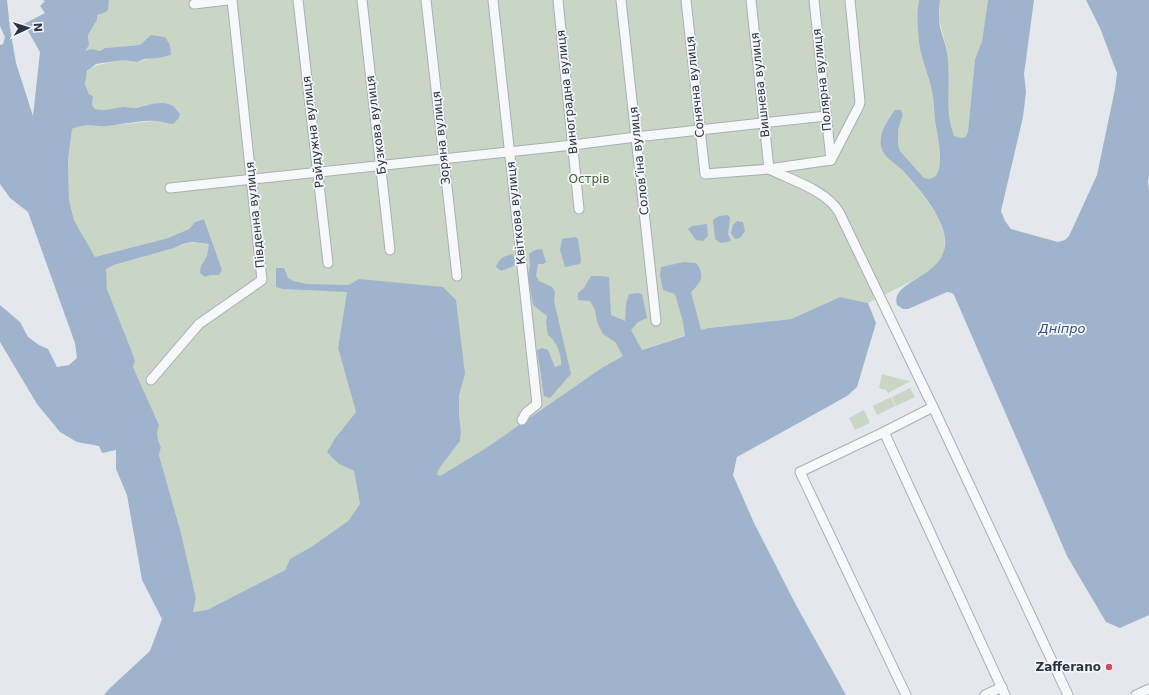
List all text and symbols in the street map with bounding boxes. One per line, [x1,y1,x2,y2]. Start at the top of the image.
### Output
north arrow [8,8,48,48]
text: N [31,22,44,32]
street label: Полярна вулиця [810,28,834,132]
street label: Виноградна вулиця [554,29,580,155]
street label: Вишнева вулиця [748,32,772,138]
street label: Сонячна вулиця [683,36,707,138]
street label: Райдужна вулиця [299,75,327,189]
street label: Бузкова вулиця [363,75,389,175]
street label: Зоряна вулиця [429,91,453,185]
street label: Соловʼїна вулиця [626,106,652,216]
street label: Південна вулиця [242,161,268,269]
street label: Квіткова вулиця [504,161,528,265]
park label: Острів [568,172,610,186]
water label: Дніпро [1038,321,1086,336]
place label: Zafferano [1036,660,1101,674]
marker: Zafferano [1104,662,1114,672]

